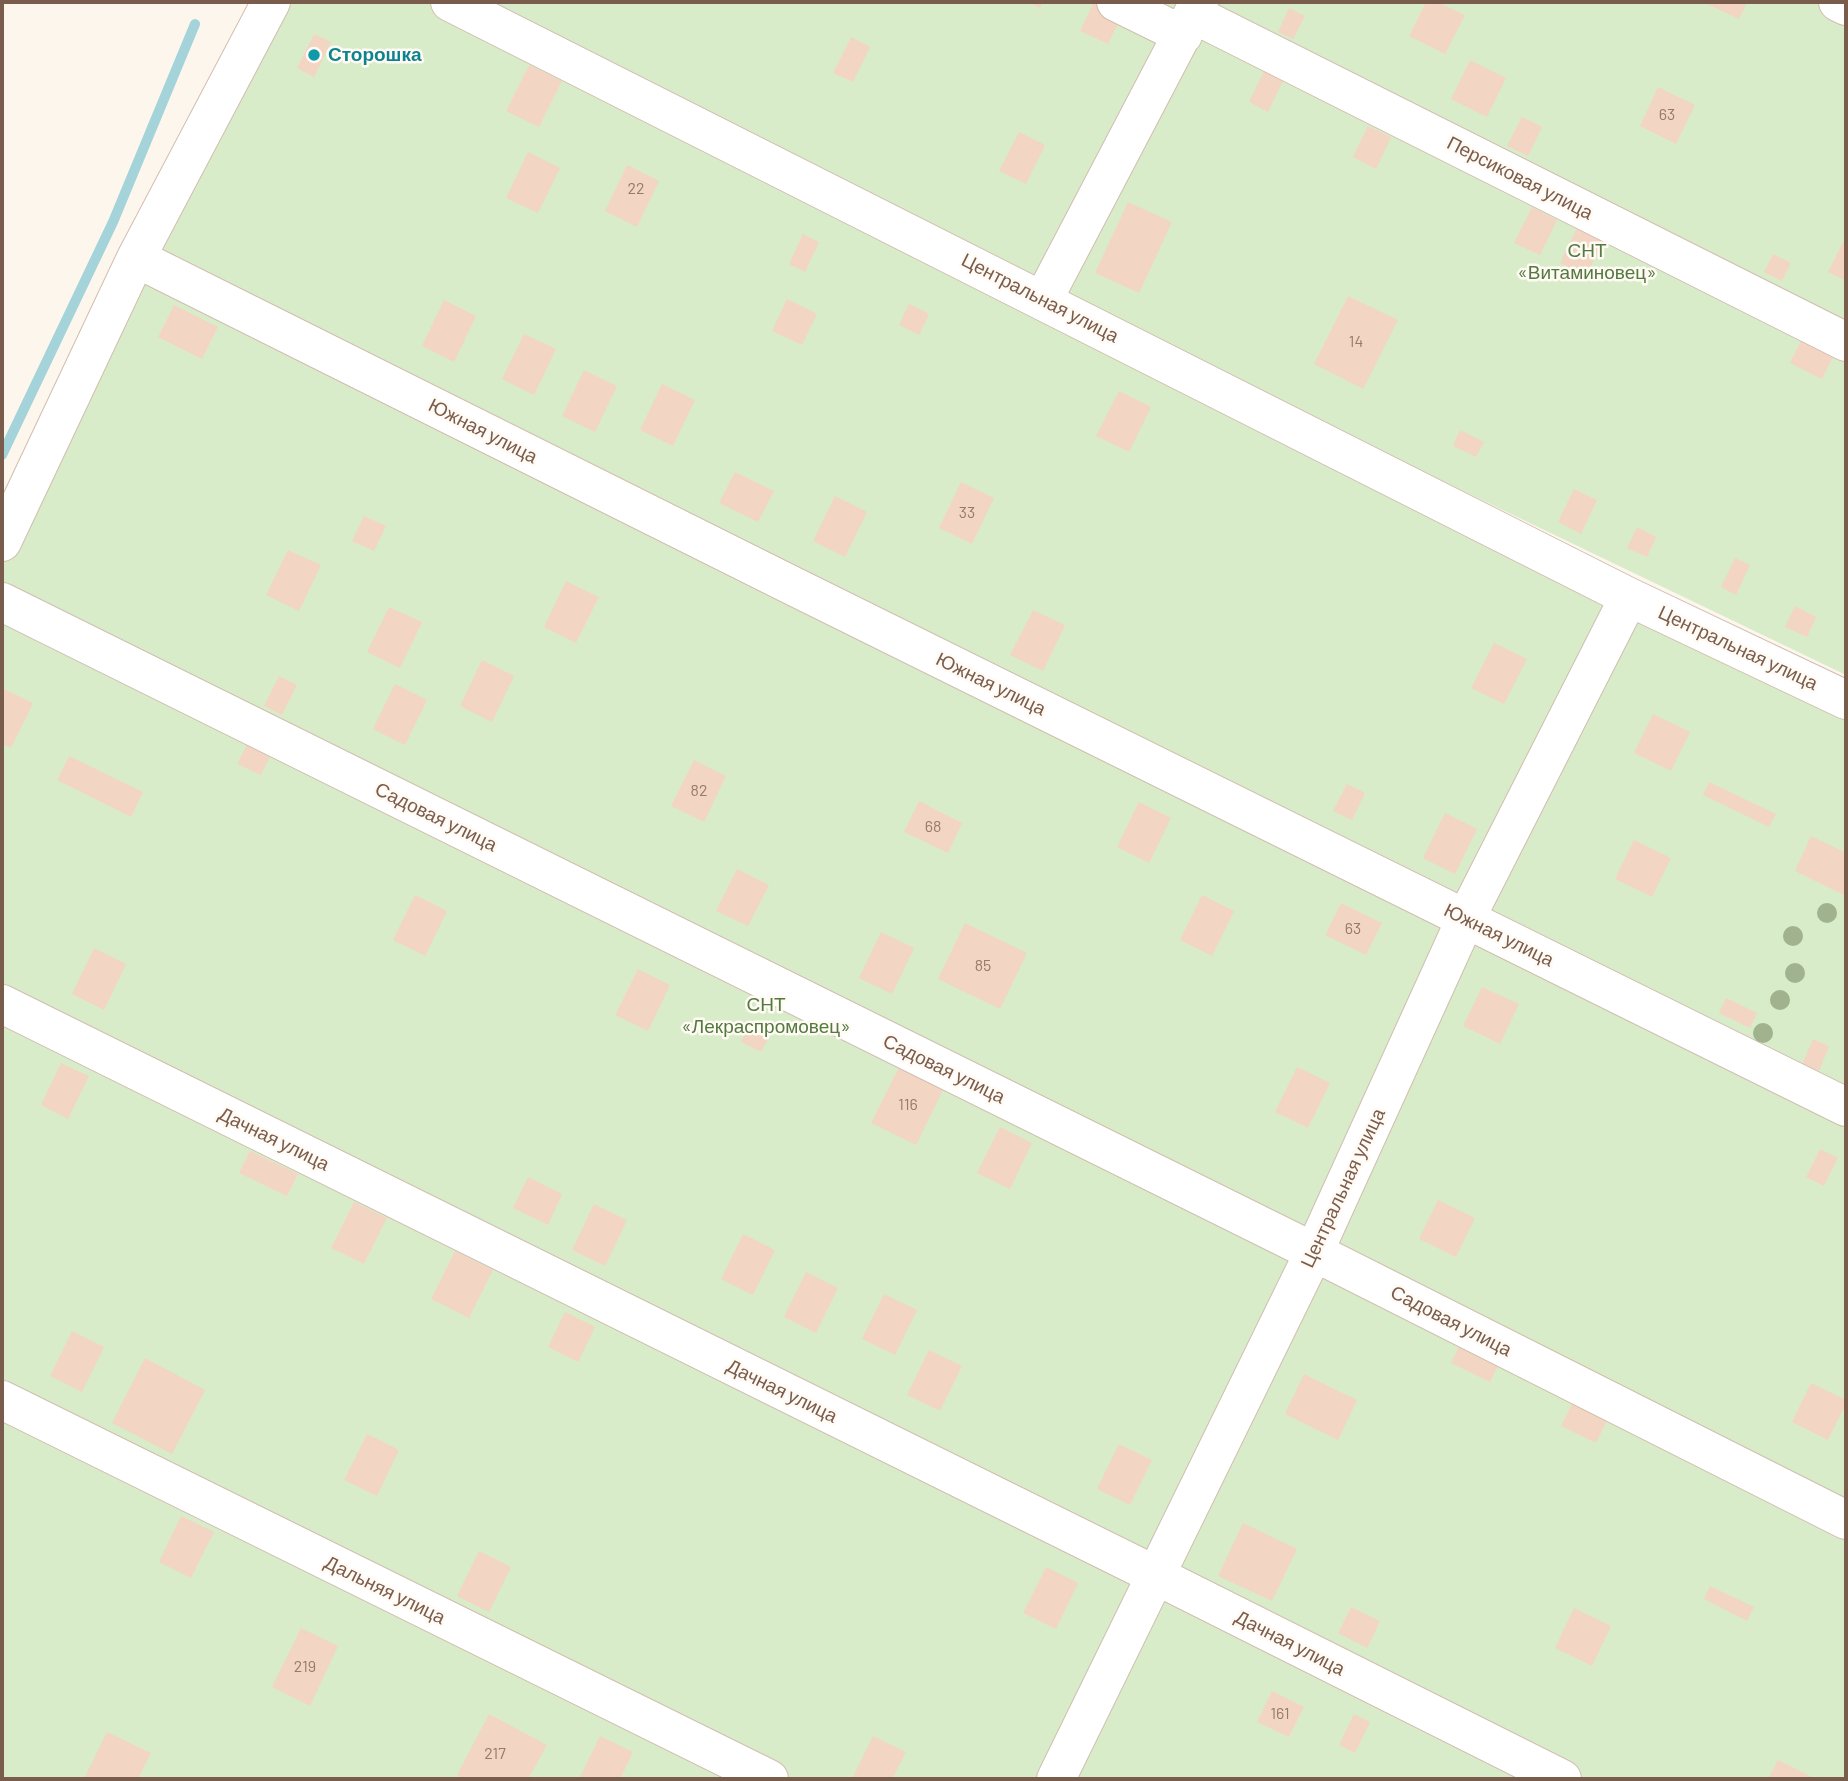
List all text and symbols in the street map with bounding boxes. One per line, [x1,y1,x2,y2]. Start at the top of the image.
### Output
place label: Сторошка [328,44,422,66]
marker: Сторошка [306,47,322,63]
house number: 63 [1659,105,1675,125]
street label: Персиковая улица [1443,131,1597,225]
house number: 22 [627,179,645,199]
park label: СНТ «Витаминовец» [1518,240,1656,284]
street label: Центральная улица [958,249,1122,347]
house number: 14 [1349,332,1363,352]
street label: Южная улица [425,394,541,468]
house number: 33 [959,503,975,523]
street label: Центральная улица [1655,601,1821,695]
street label: Южная улица [932,648,1050,720]
street label: Садовая улица [371,778,501,856]
house number: 82 [691,781,707,801]
house number: 68 [925,817,941,837]
street label: Южная улица [1440,899,1558,971]
house number: 63 [1345,919,1361,939]
house number: 85 [975,956,991,976]
park label: СНТ «Лекраспромовец» [682,994,850,1038]
street label: Садовая улица [879,1030,1009,1108]
house number: 116 [898,1095,918,1115]
street label: Дачная улица [215,1102,333,1176]
street label: Центральная улица [1296,1105,1390,1271]
street label: Садовая улица [1387,1281,1515,1361]
street label: Дачная улица [723,1354,841,1428]
street label: Дальняя улица [321,1551,449,1629]
street label: Дачная улица [1231,1606,1349,1680]
house number: 219 [294,1657,316,1677]
house number: 161 [1270,1704,1290,1724]
house number: 217 [484,1744,506,1764]

